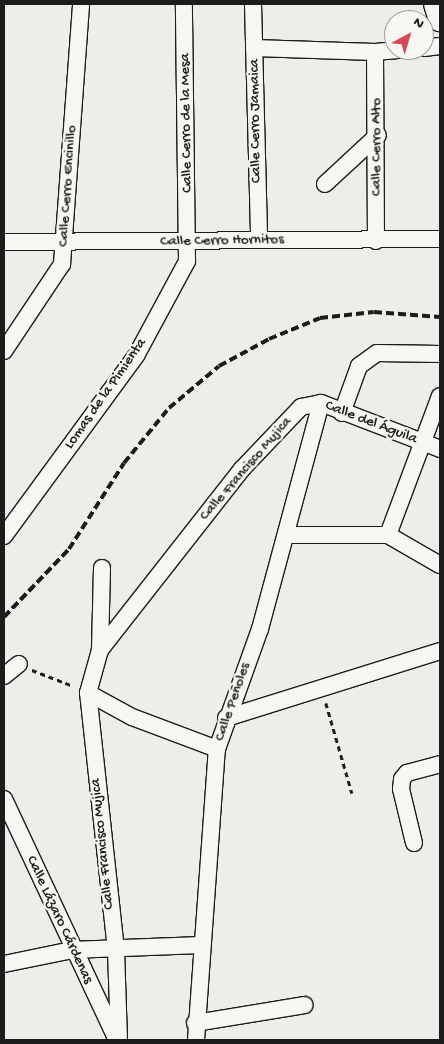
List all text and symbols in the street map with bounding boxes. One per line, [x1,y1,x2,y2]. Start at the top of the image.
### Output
north arrow [384,10,434,60]
text: N [409,14,427,33]
street label: Calle Cerro de la Mesa [177,53,197,193]
street label: Calle Cerro Jamaica [246,59,266,183]
street label: Calle Cerro Alto [368,98,386,196]
street label: Calle Cerro Encinillo [55,125,81,247]
street label: Calle Cerro Hornitos [160,231,284,251]
street label: Lomas de la Pimienta [61,335,151,453]
street label: Calle del Águila [322,397,420,449]
street label: Calle Francisco Mujica [196,413,296,525]
street label: Calle Peñoles [211,660,255,744]
street label: Calle Francisco Mujica [87,778,119,910]
street label: Calle Lázaro Cárdenas [21,853,97,987]

